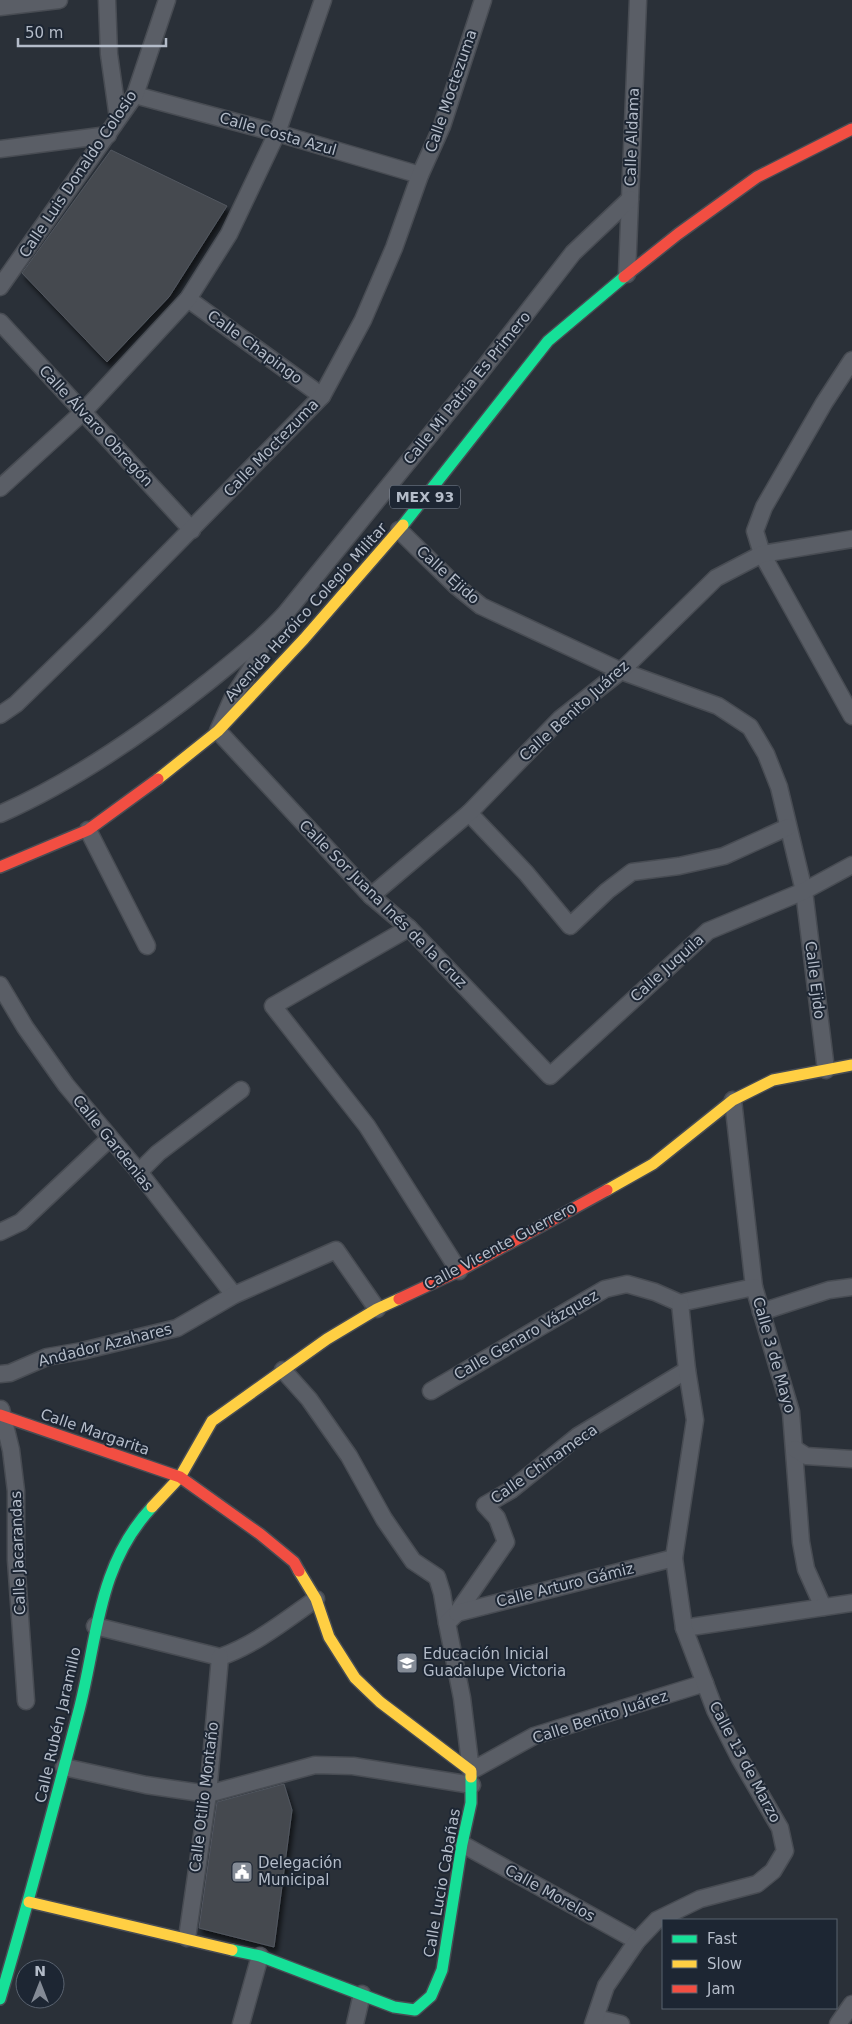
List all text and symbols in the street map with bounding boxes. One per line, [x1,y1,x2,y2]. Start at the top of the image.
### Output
scale bar [18,15,165,47]
text: 50 m [25,24,63,42]
street label: Calle Moctezuma [422,27,480,155]
street label: Calle Luis Donaldo Colosio [15,87,141,261]
street label: Calle Aldama [621,87,643,187]
street label: Calle Costa Azul [217,109,339,159]
street label: Calle Chapingo [204,306,306,388]
street label: Calle Mi Patria Es Primero [400,308,534,468]
street label: Calle Álvaro Obregón [35,361,157,490]
street label: Calle Moctezuma [220,395,322,501]
road number: MEX 93 [390,486,460,508]
street label: Avenida Heróico Colegio Militar [221,518,391,705]
street label: Calle Ejido [413,542,483,608]
street label: Calle Benito Juárez [516,657,633,765]
street label: Calle Sor Juana Inés de la Cruz [295,816,471,992]
street label: Calle Juquila [627,930,707,1006]
street label: Calle Ejido [801,940,829,1020]
street label: Calle Gardenias [69,1091,157,1195]
street label: Calle Vicente Guerrero [421,1198,579,1294]
street label: Calle Genaro Vázquez [451,1286,601,1384]
street label: Calle 3 de Mayo [749,1295,799,1415]
street label: Andador Azahares [36,1320,174,1370]
street label: Calle Margarita [38,1405,152,1459]
street label: Calle Chinameca [487,1420,601,1508]
street label: Calle Jacarandas [7,1490,29,1616]
street label: Calle Arturo Gámiz [494,1559,636,1611]
street label: Calle Rubén Jaramillo [31,1645,85,1805]
place label: Educación Inicial Guadalupe Victoria [423,1645,566,1680]
school or university icon: Educación Inicial Guadalupe Victoria [395,1651,419,1675]
street label: Calle Benito Juárez [530,1687,670,1747]
street label: Calle 13 de Marzo [705,1698,785,1826]
street label: Calle Otilio Montaño [186,1721,222,1873]
street label: Calle Lucio Cabañas [420,1807,464,1959]
place label: Delegación Municipal [258,1854,342,1889]
public building icon: Delegación Municipal [230,1860,254,1884]
street label: Calle Morelos [502,1861,598,1925]
legend [662,1919,837,2009]
text: Fast [707,1930,737,1948]
text: Slow [707,1955,742,1973]
north arrow [15,1959,65,2009]
text: N [34,1963,46,1979]
text: Jam [706,1980,735,1998]

